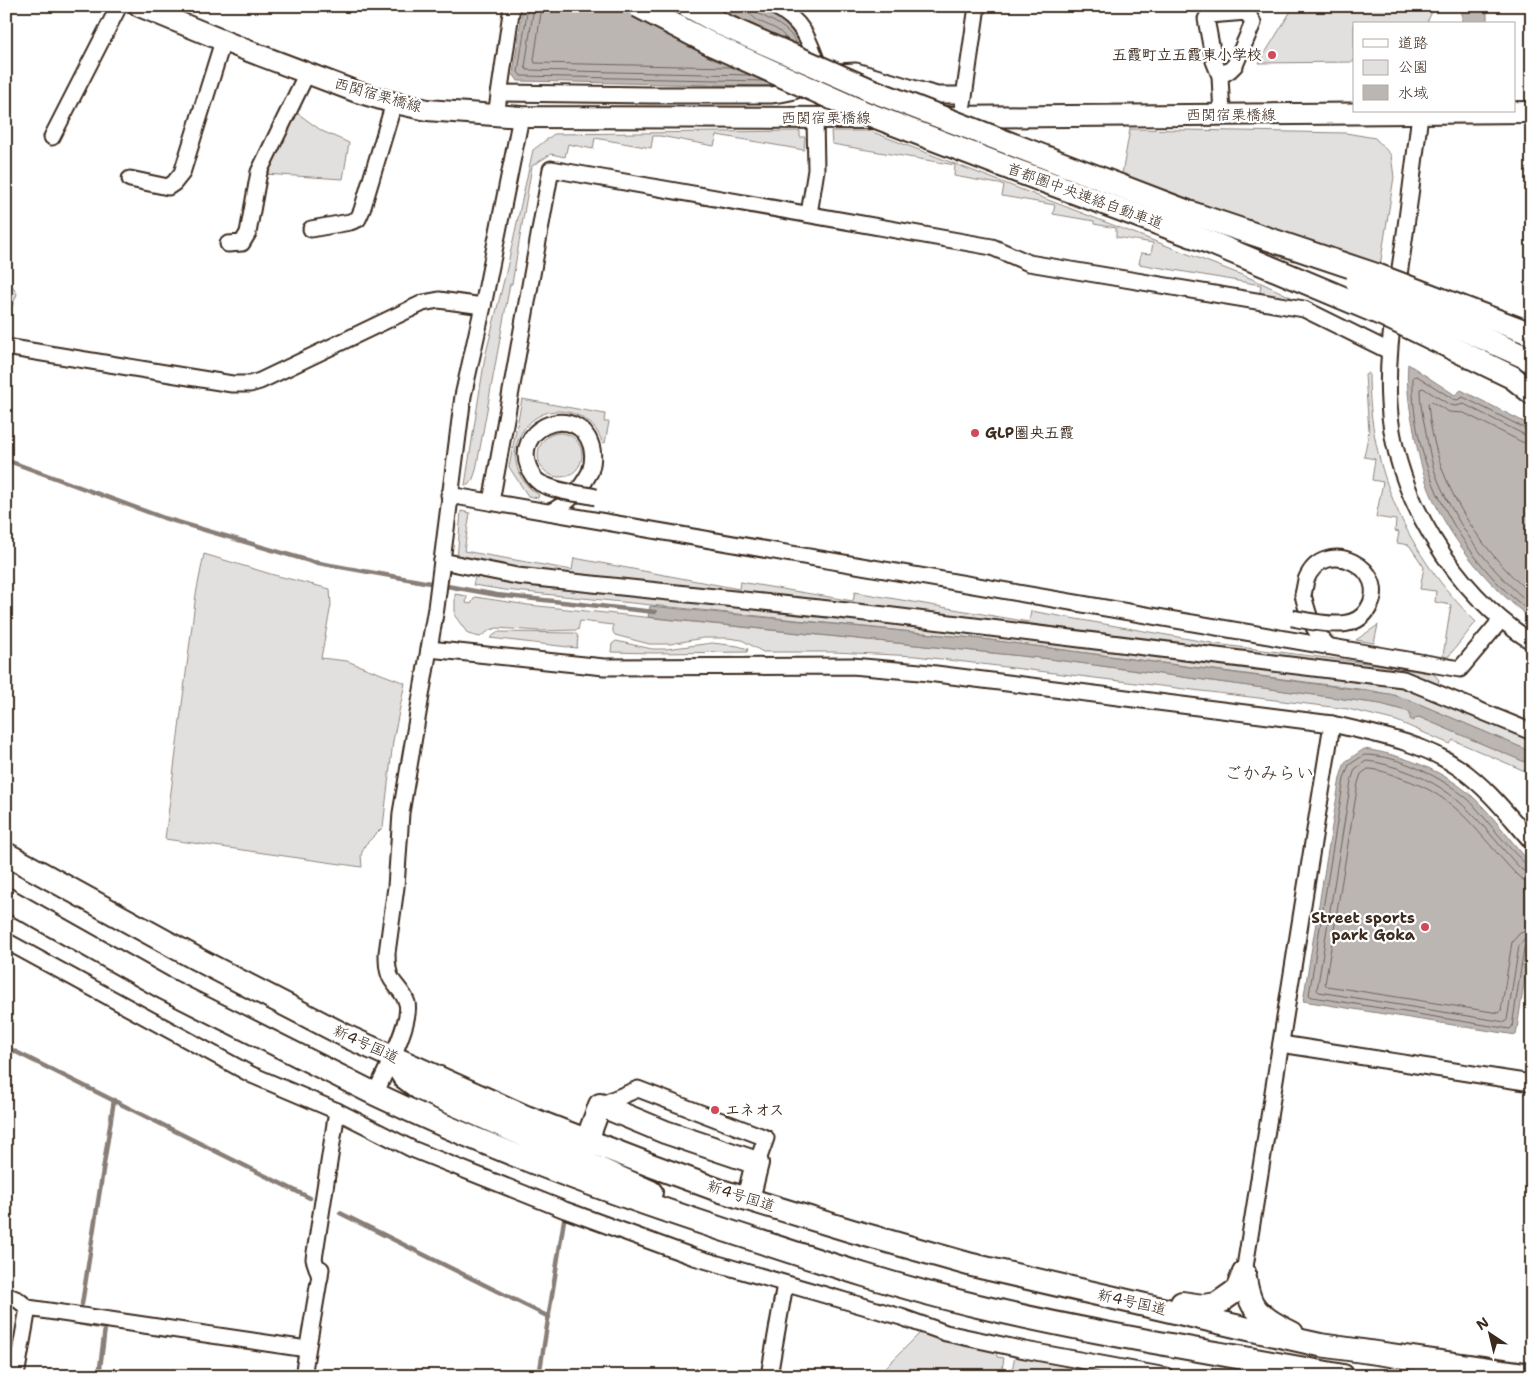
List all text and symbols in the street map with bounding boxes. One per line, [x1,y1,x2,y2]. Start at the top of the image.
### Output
legend [1353,22,1516,112]
text: 道路 [1398,33,1428,53]
place label: 五霞町立五霞東小学校 [1112,45,1262,65]
marker: 五霞町立五霞東小学校 [1266,49,1278,61]
text: 公園 [1398,57,1428,77]
street label: 西関宿栗橋線 [332,73,424,117]
text: 水域 [1398,83,1428,103]
street label: 西関宿栗橋線 [1186,105,1276,125]
street label: 西関宿栗橋線 [781,108,871,128]
street label: 首都圏中央連絡自動車道 [1004,158,1166,234]
place label: GLP圏央五霞 [985,423,1074,443]
marker: GLP圏央五霞 [969,427,981,439]
district label: ごかみらい [1224,761,1314,785]
place label: Street sports park Goka [1311,908,1416,945]
marker: Street sports park Goka [1419,921,1431,933]
street label: 新4号国道 [330,1020,402,1068]
place label: エネオス [725,1100,784,1120]
marker: エネオス [709,1104,721,1116]
street label: 新4号国道 [704,1176,778,1216]
street label: 新4号国道 [1095,1284,1169,1320]
north arrow [1466,1310,1516,1360]
text: N [1473,1313,1492,1334]

